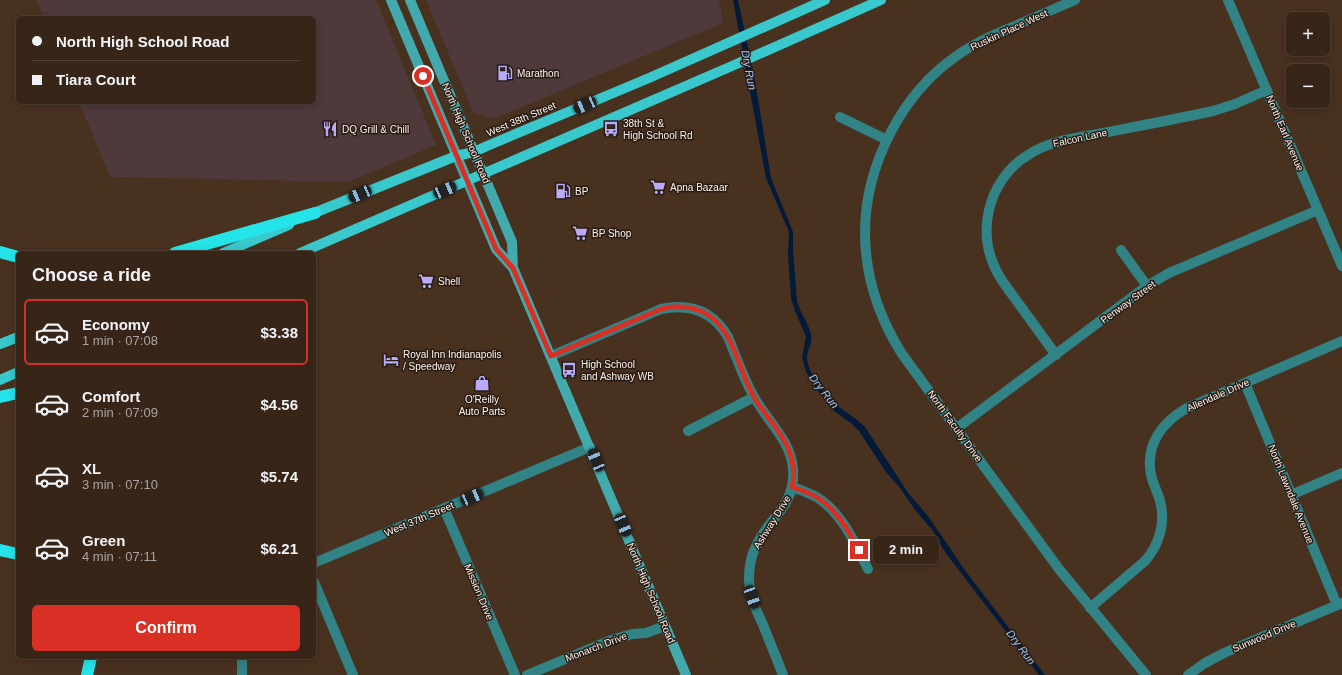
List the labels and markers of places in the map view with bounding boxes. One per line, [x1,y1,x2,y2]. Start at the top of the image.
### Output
fuel station icon: Marathon [496,64,514,82]
place label: Marathon [517,68,559,79]
place label: 38th St & High School Rd [623,118,692,141]
restaurant icon: DQ Grill & Chill [321,120,339,138]
bus stop icon: 38th St & High School Rd [602,120,620,138]
place label: DQ Grill & Chill [342,124,409,135]
supermarket icon: Apna Bazaar [649,178,667,196]
fuel station icon: BP [554,182,572,200]
place label: Apna Bazaar [670,182,728,193]
place label: BP [575,186,589,197]
supermarket icon: BP Shop [571,224,589,242]
place label: BP Shop [592,228,632,239]
supermarket icon: Shell [417,272,435,290]
place label: Shell [438,276,460,287]
place label: Royal Inn Indianapolis / Speedway [403,349,501,372]
hotel icon: Royal Inn Indianapolis / Speedway [382,351,400,369]
place label: High School and Ashway WB [581,359,654,382]
bus stop icon: High School and Ashway WB [560,361,578,379]
shop icon: O'Reilly Auto Parts [473,374,491,392]
place label: O'Reilly Auto Parts [459,394,505,417]

